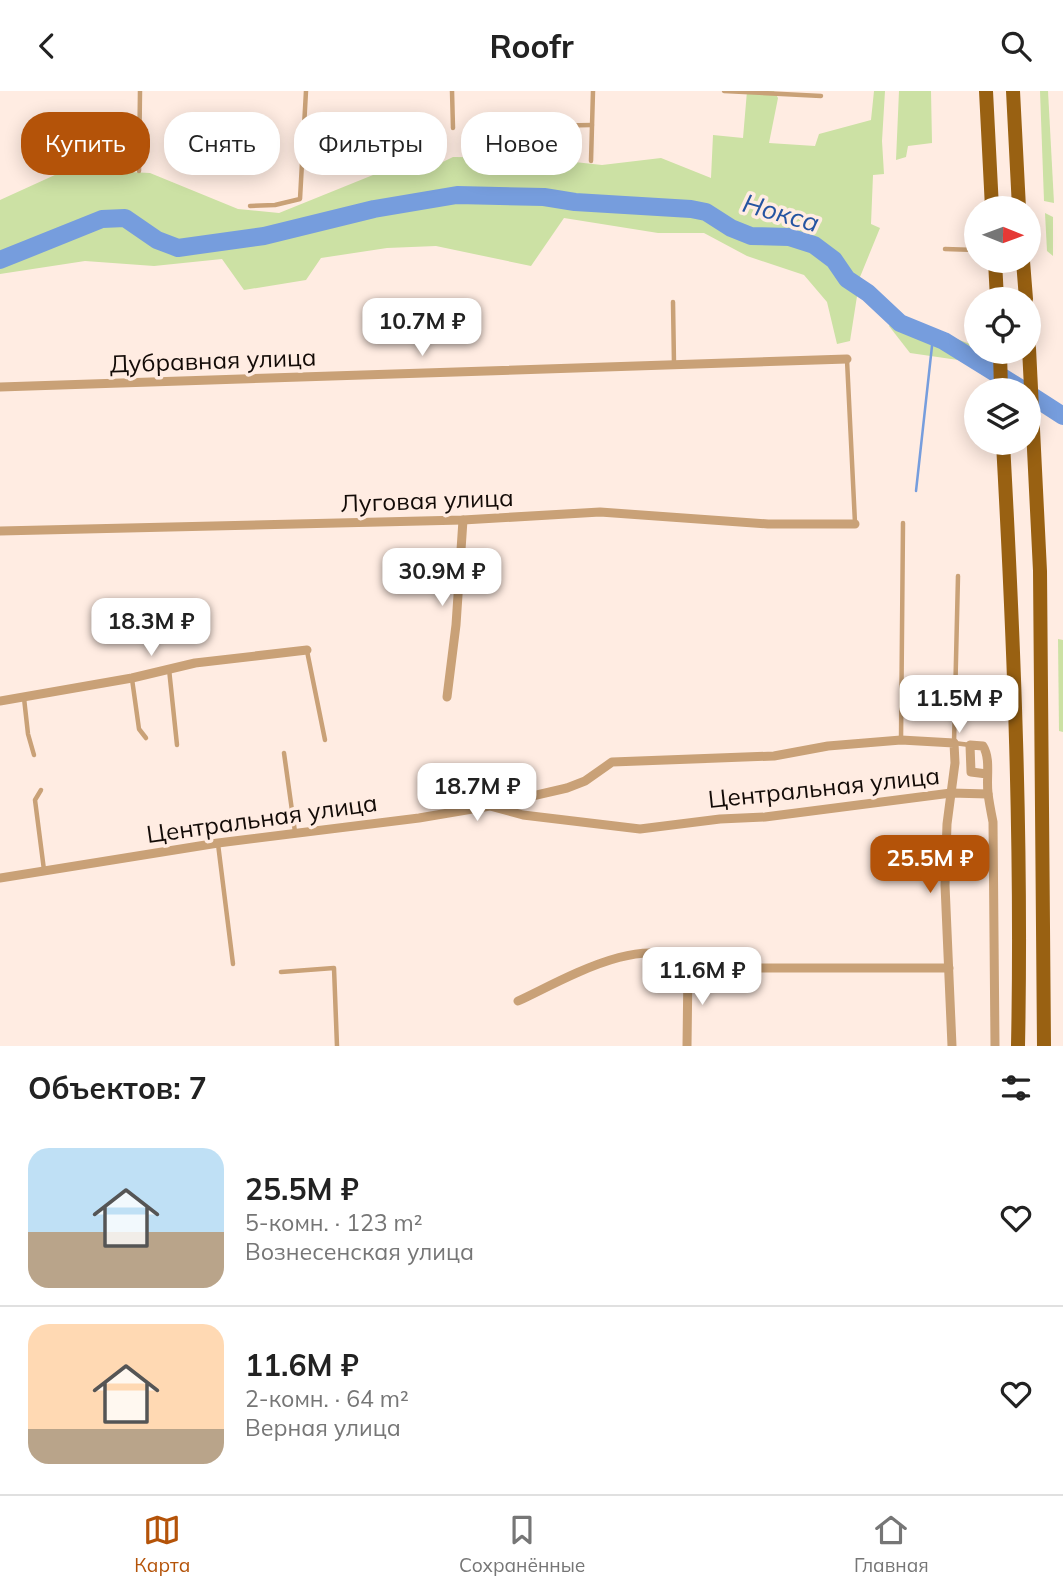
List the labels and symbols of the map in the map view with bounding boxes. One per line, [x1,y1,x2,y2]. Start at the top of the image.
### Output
water label: Нокса [739,186,823,239]
north arrow [964,196,1041,273]
pin: 10.7M ₽ [357,299,487,358]
street label: Дубравная улица [109,341,317,379]
street label: Луговая улица [340,482,514,518]
pin: 30.9M ₽ [377,549,507,608]
pin: 18.3M ₽ [86,599,216,658]
pin: 11.5M ₽ [894,675,1024,735]
street label: Центральная улица [707,760,941,814]
pin: 18.7M ₽ [412,763,542,823]
street label: Центральная улица [145,787,379,849]
pin: 25.5M ₽ [865,835,995,895]
pin: 11.6M ₽ [637,947,767,1007]

